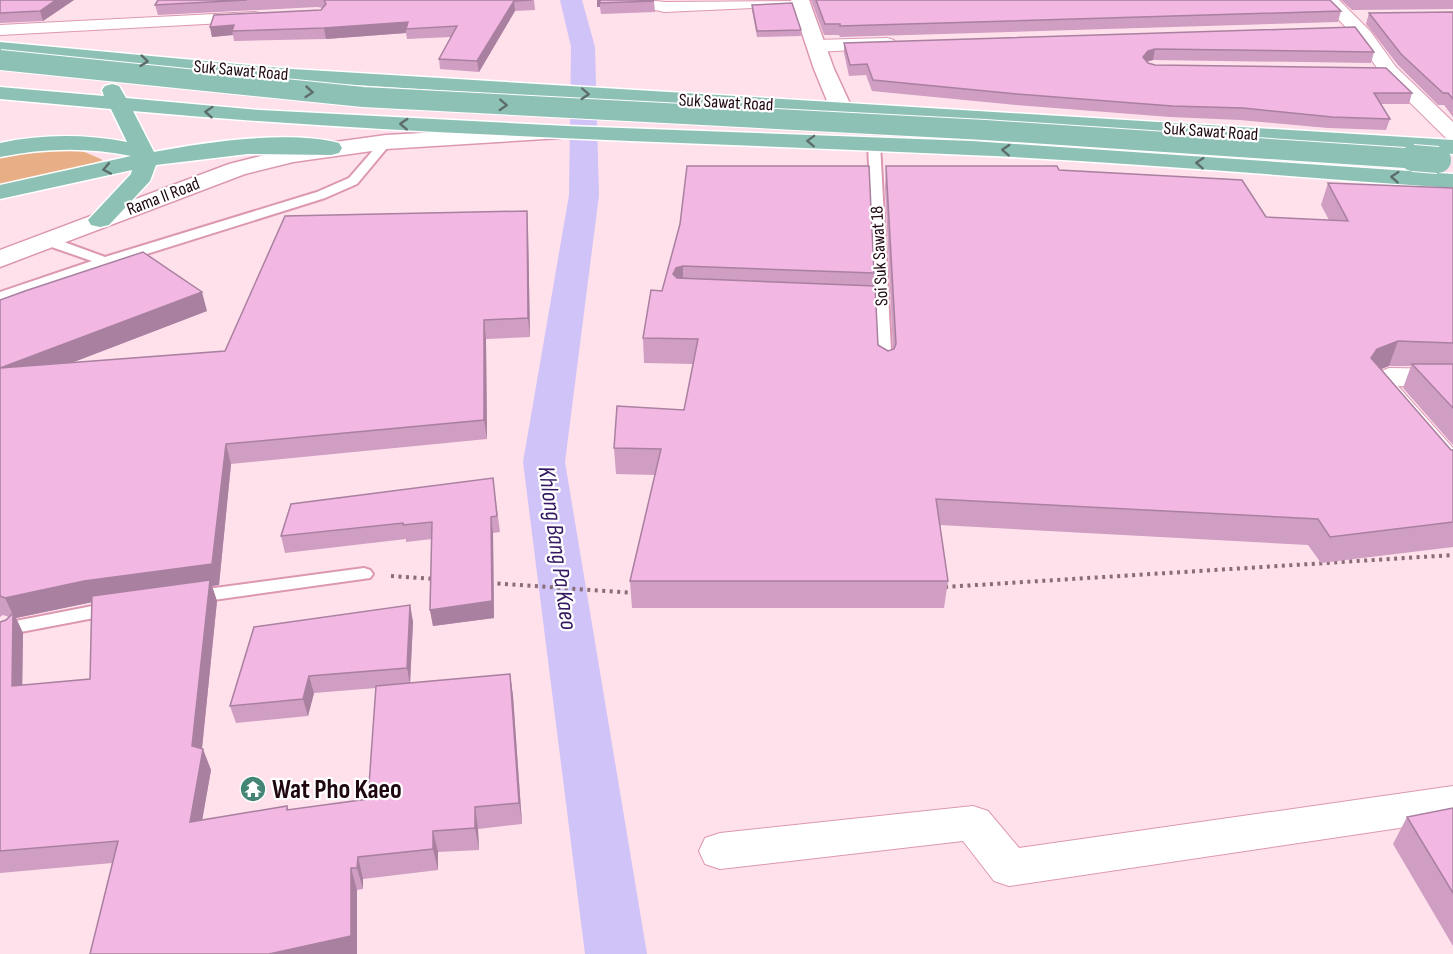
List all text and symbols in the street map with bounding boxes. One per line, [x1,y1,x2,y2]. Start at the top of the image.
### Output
one-way arrow [140,54,149,67]
street label: Suk Sawat Road [193,56,289,85]
one-way arrow [304,85,313,98]
one-way arrow [580,87,589,100]
street label: Suk Sawat Road [678,90,774,115]
one-way arrow [499,98,508,111]
one-way arrow [204,106,213,119]
one-way arrow [399,118,408,131]
street label: Suk Sawat Road [1163,118,1259,145]
one-way arrow [806,135,815,147]
one-way arrow [1001,143,1010,156]
one-way arrow [1196,156,1205,169]
one-way arrow [102,162,112,175]
one-way arrow [1390,171,1399,184]
street label: Rama II Road [124,173,203,220]
street label: Soi Suk Sawat 18 [866,205,893,307]
water label: Khlong Bang Pa Kaeo [532,465,583,632]
temple icon: Wat Pho Kaeo [238,774,268,804]
place label: Wat Pho Kaeo [272,774,402,806]

